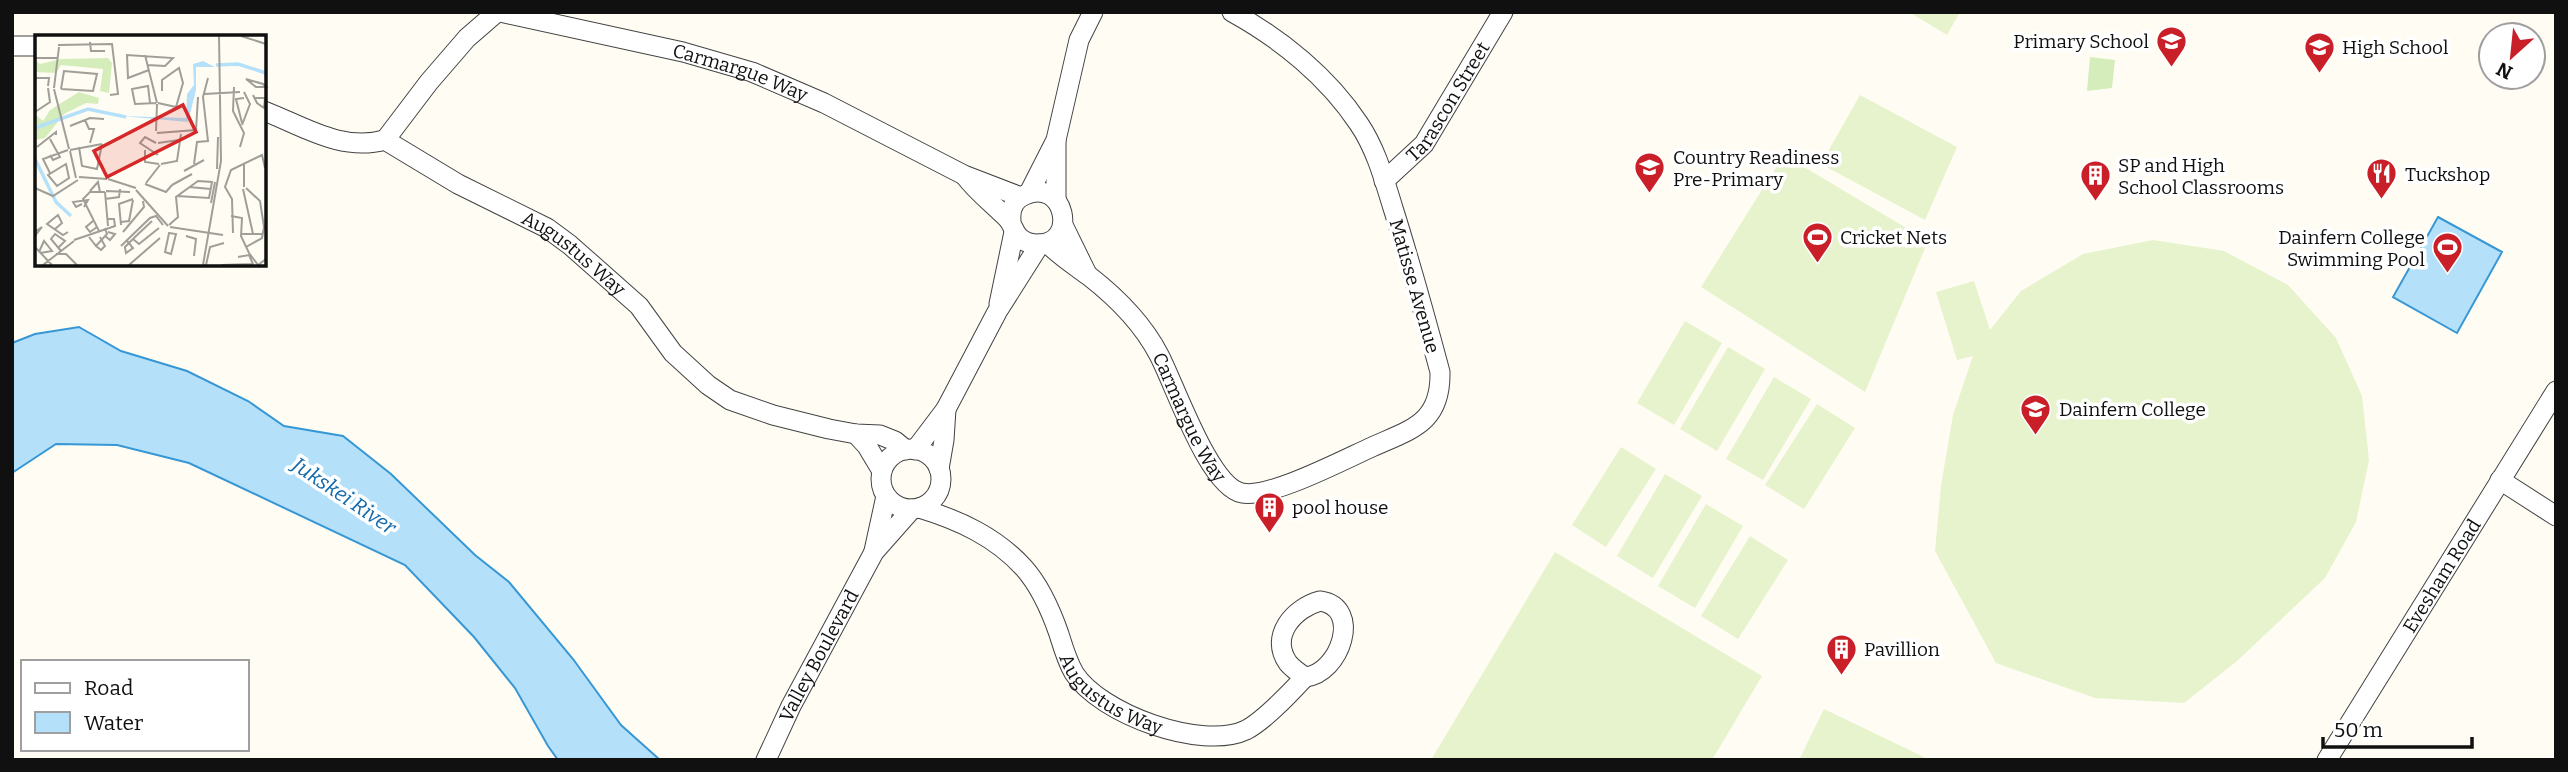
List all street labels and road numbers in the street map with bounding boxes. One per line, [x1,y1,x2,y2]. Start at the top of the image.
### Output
street label: Tarascon Street [1402,38,1495,167]
street label: Carmargue Way [671,39,812,107]
street label: Augustus Way [518,206,631,301]
street label: Matisse Avenue [1384,216,1445,356]
street label: Carmargue Way [1148,349,1232,488]
street label: Evesham Road [2398,515,2486,637]
street label: Valley Boulevard [774,586,864,725]
street label: Augustus Way [1054,650,1166,739]

